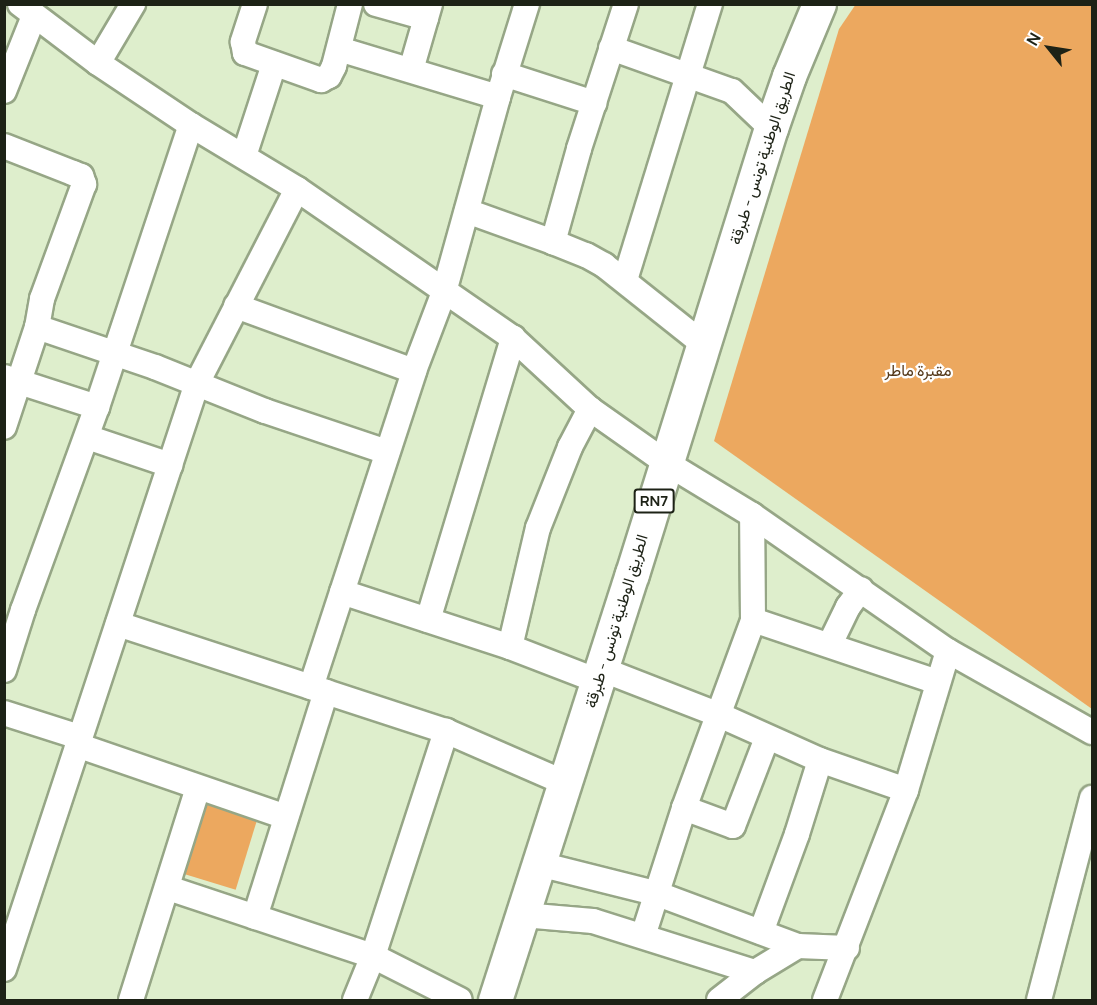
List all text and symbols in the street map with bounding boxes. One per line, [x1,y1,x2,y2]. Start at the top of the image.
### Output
north arrow [1019,18,1079,78]
text: N [1021,29,1046,49]
street label: الطريق الوطنية تونس - طبرقة [725,69,799,247]
park label: مقبرة ماطر [885,360,951,380]
road number: RN7 [633,489,675,513]
street label: الطريق الوطنية تونس - طبرقة [580,532,652,710]

